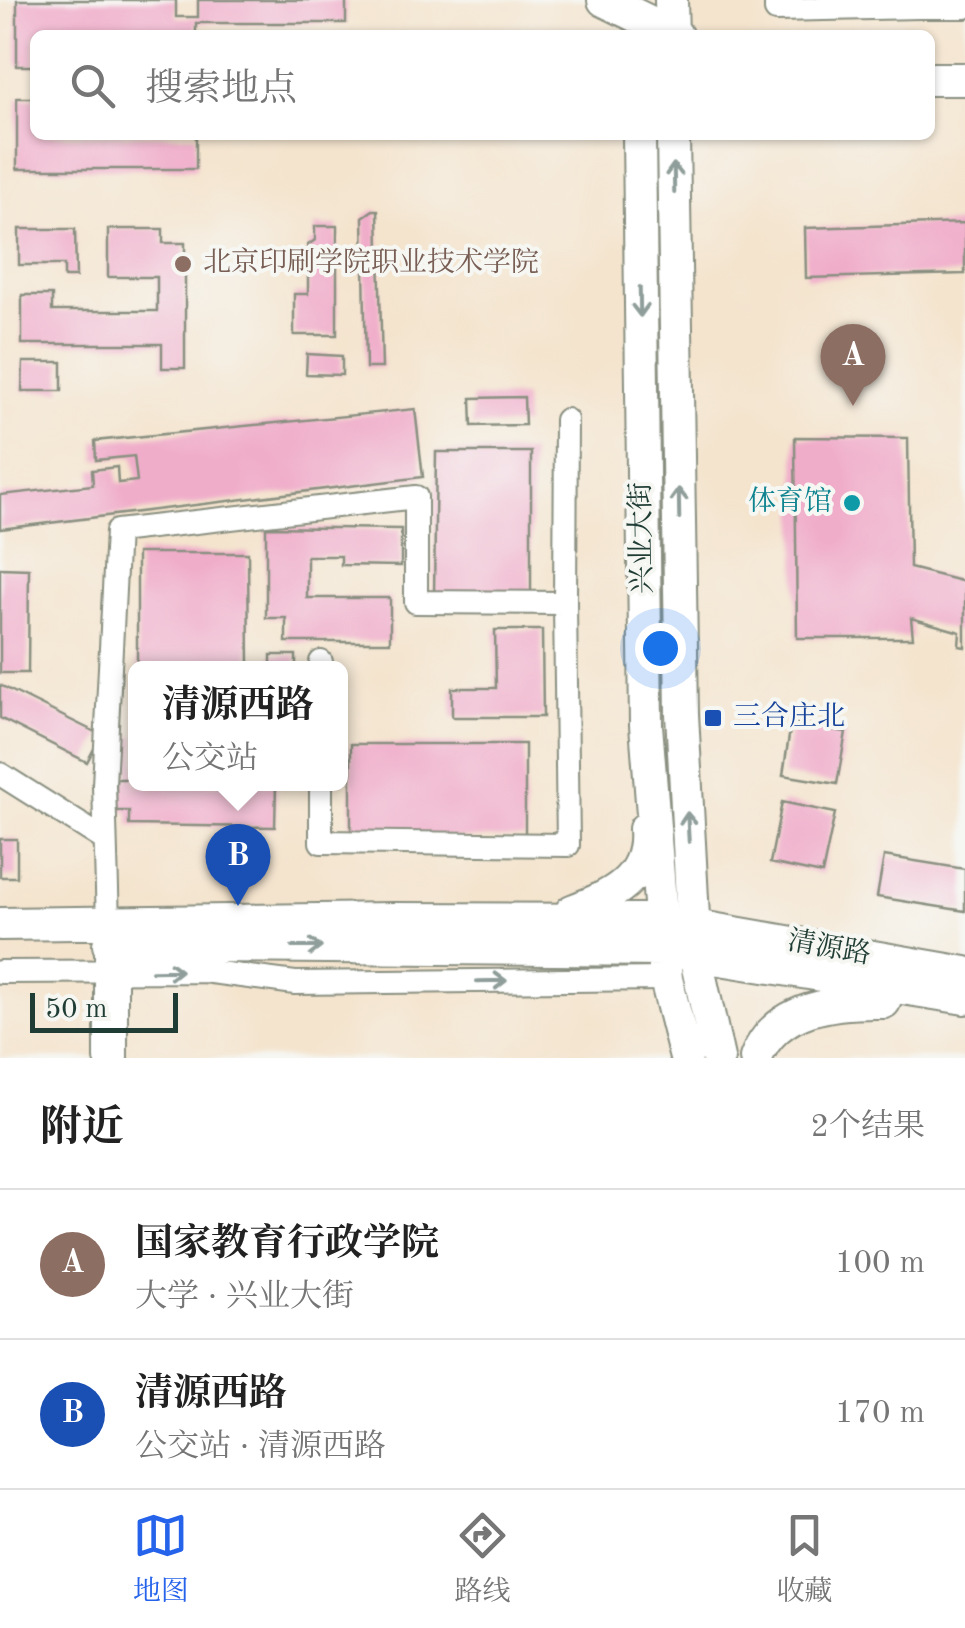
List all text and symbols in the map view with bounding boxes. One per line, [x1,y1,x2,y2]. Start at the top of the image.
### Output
search box [30,30,935,140]
icon: search [65,58,120,113]
text: 搜索地点 [145,71,297,109]
one-way arrow [664,162,683,194]
place label: 北京印刷学院职业技术学院 [203,247,539,278]
marker: 北京印刷学院职业技术学院 [172,253,194,275]
one-way arrow [631,286,650,318]
pin: A [820,324,886,406]
street label: 兴业大街 [625,482,658,594]
place label: 体育馆 [748,486,832,517]
one-way arrow [669,487,688,519]
marker: 体育馆 [841,492,863,514]
your location [635,623,686,674]
popup [128,661,348,791]
text: 清源西路 [162,688,314,726]
place label: 三合庄北 [733,701,845,732]
marker: 三合庄北 [702,707,724,729]
text: 公交站 [162,744,258,776]
one-way arrow [678,812,697,844]
pin: B [206,824,270,906]
street label: 清源路 [785,925,873,970]
one-way arrow [290,938,323,956]
one-way arrow [151,962,183,981]
one-way arrow [474,972,507,990]
scale bar [30,988,178,1032]
text: 50 m [45,996,108,1024]
text: 附近 [40,1108,124,1150]
text: 2个结果 [810,1112,925,1144]
text: 国家教育行政学院 [135,1226,439,1264]
text: A [60,1248,85,1280]
text: 100 m [835,1248,925,1280]
text: 大学 · 兴业大街 [135,1282,354,1314]
text: 清源西路 [135,1376,287,1414]
text: B [61,1398,84,1430]
text: 170 m [835,1398,925,1430]
text: 公交站 · 清源西路 [135,1432,386,1464]
tab: 地图 [133,1508,189,1611]
tab: 路线 [454,1508,510,1611]
tab: 收藏 [776,1508,832,1611]

